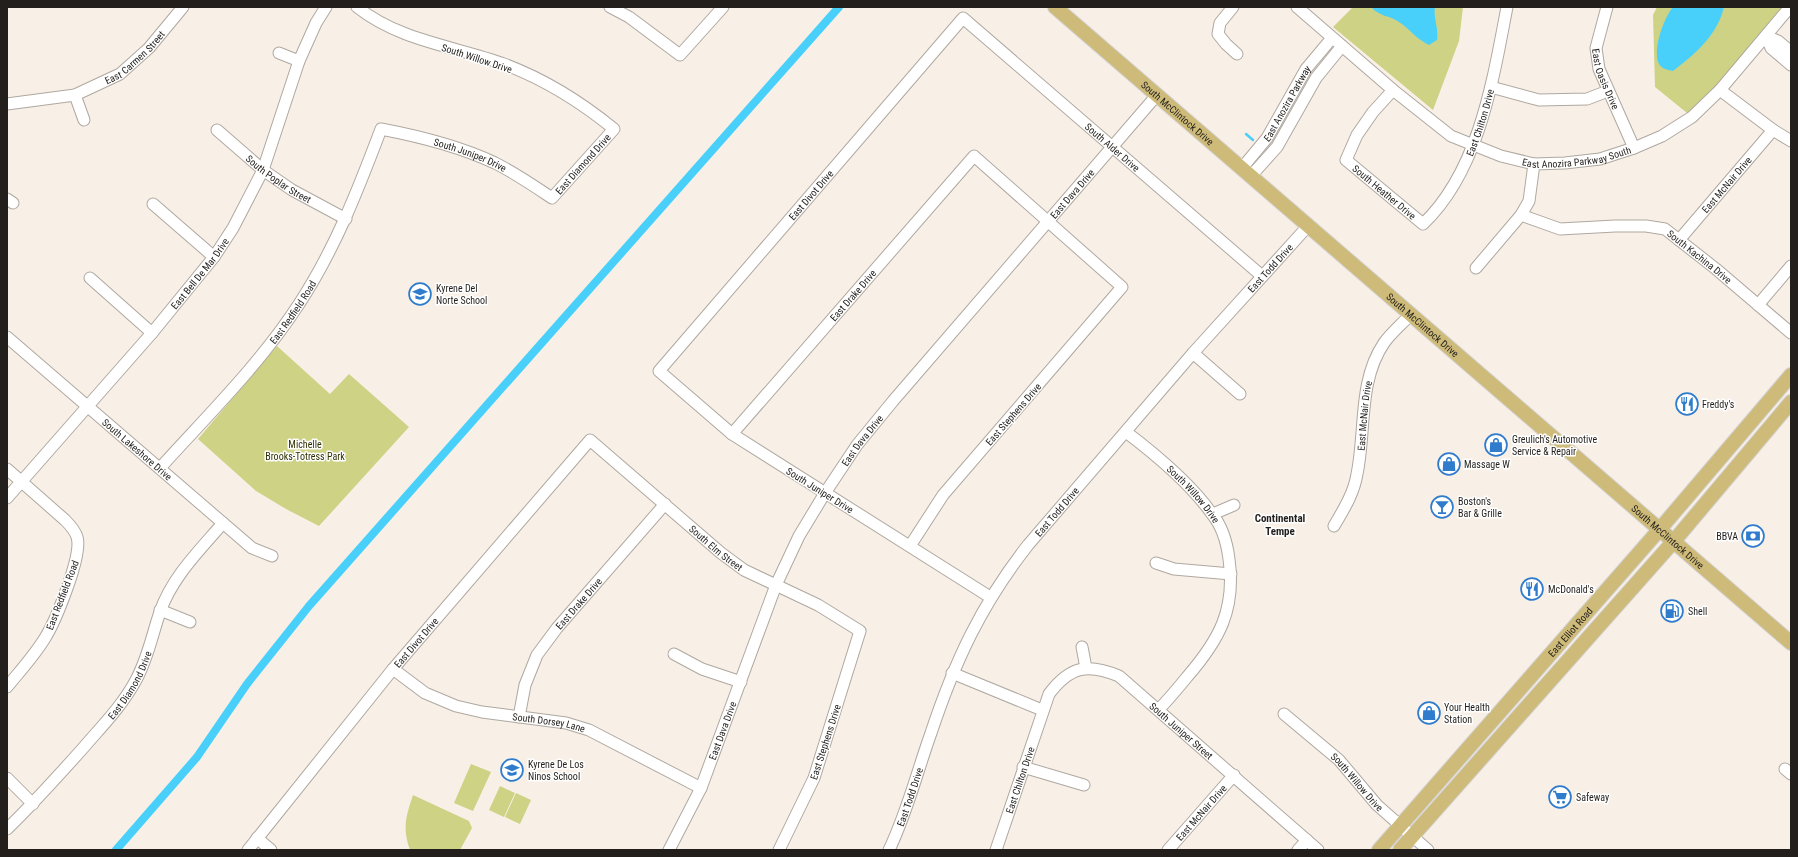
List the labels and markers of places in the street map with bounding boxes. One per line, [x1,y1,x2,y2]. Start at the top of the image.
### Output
school or university icon: Kyrene Del Norte School [407,281,433,307]
place label: Kyrene Del Norte School [436,283,487,306]
restaurant icon: Freddy's [1674,391,1700,417]
place label: Freddy's [1702,399,1735,410]
shop icon: Greulich's Automotive Service & Repair [1483,432,1509,458]
place label: Greulich's Automotive Service & Repair [1512,434,1598,457]
shop icon: Massage W [1436,451,1462,477]
place label: Massage W [1464,459,1510,470]
bar icon: Boston's Bar & Grille [1429,494,1455,520]
place label: Boston's Bar & Grille [1458,496,1502,519]
bank icon: BBVA [1740,523,1766,549]
place label: BBVA [1716,531,1738,542]
restaurant icon: McDonald's [1519,576,1545,602]
place label: McDonald's [1548,584,1594,595]
fuel station icon: Shell [1659,598,1685,624]
place label: Shell [1688,606,1707,617]
shop icon: Your Health Station [1416,700,1442,726]
place label: Your Health Station [1444,702,1490,725]
school or university icon: Kyrene De Los Ninos School [499,757,525,783]
place label: Kyrene De Los Ninos School [528,759,584,782]
supermarket icon: Safeway [1547,784,1573,810]
place label: Safeway [1576,792,1609,803]

